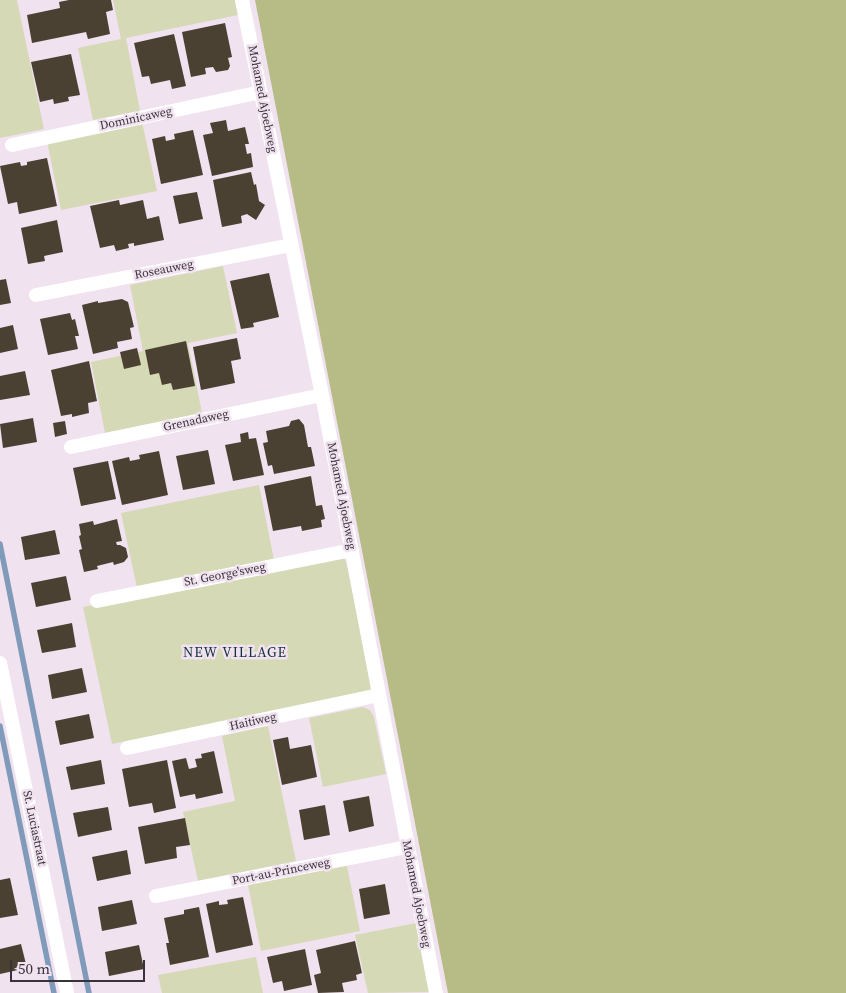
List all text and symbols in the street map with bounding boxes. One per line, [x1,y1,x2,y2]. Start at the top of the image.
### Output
street label: Mohamed Ajoebweg [245,44,279,154]
street label: Dominicaweg [99,104,173,134]
street label: Roseauweg [133,257,195,283]
street label: Grenadaweg [162,407,230,435]
street label: Mohamed Ajoebweg [324,441,358,551]
street label: St. George'sweg [183,560,267,590]
district label: NEW VILLAGE [182,645,288,661]
street label: Haitiweg [228,710,278,734]
street label: St. Luciastraat [19,789,49,867]
street label: Mohamed Ajoebweg [399,839,433,949]
street label: Port-au-Princeweg [231,855,331,889]
scale bar [12,950,148,982]
text: 50 m [18,958,50,979]

